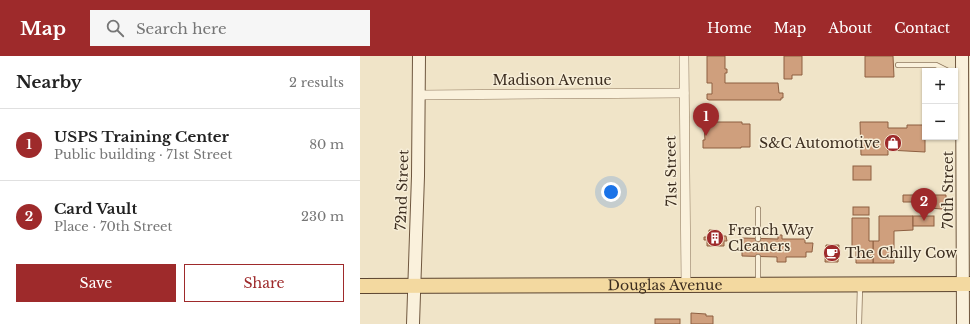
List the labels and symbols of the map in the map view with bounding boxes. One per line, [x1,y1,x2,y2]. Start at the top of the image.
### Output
street label: Madison Avenue [492,71,612,89]
pin: 1 [693,103,719,136]
shop icon: S&C Automotive [883,133,903,153]
place label: S&C Automotive [759,134,880,152]
street label: 71st Street [661,135,681,207]
street label: 72nd Street [392,149,412,231]
street label: 70th Street [939,150,957,229]
your location [601,182,621,202]
pin: 2 [911,188,937,221]
place label: French Way Cleaners [728,221,814,255]
building icon: French Way Cleaners [705,228,725,248]
cafe icon: The Chilly Cow [822,243,842,263]
place label: The Chilly Cow [845,244,957,262]
street label: Douglas Avenue [608,276,722,294]

